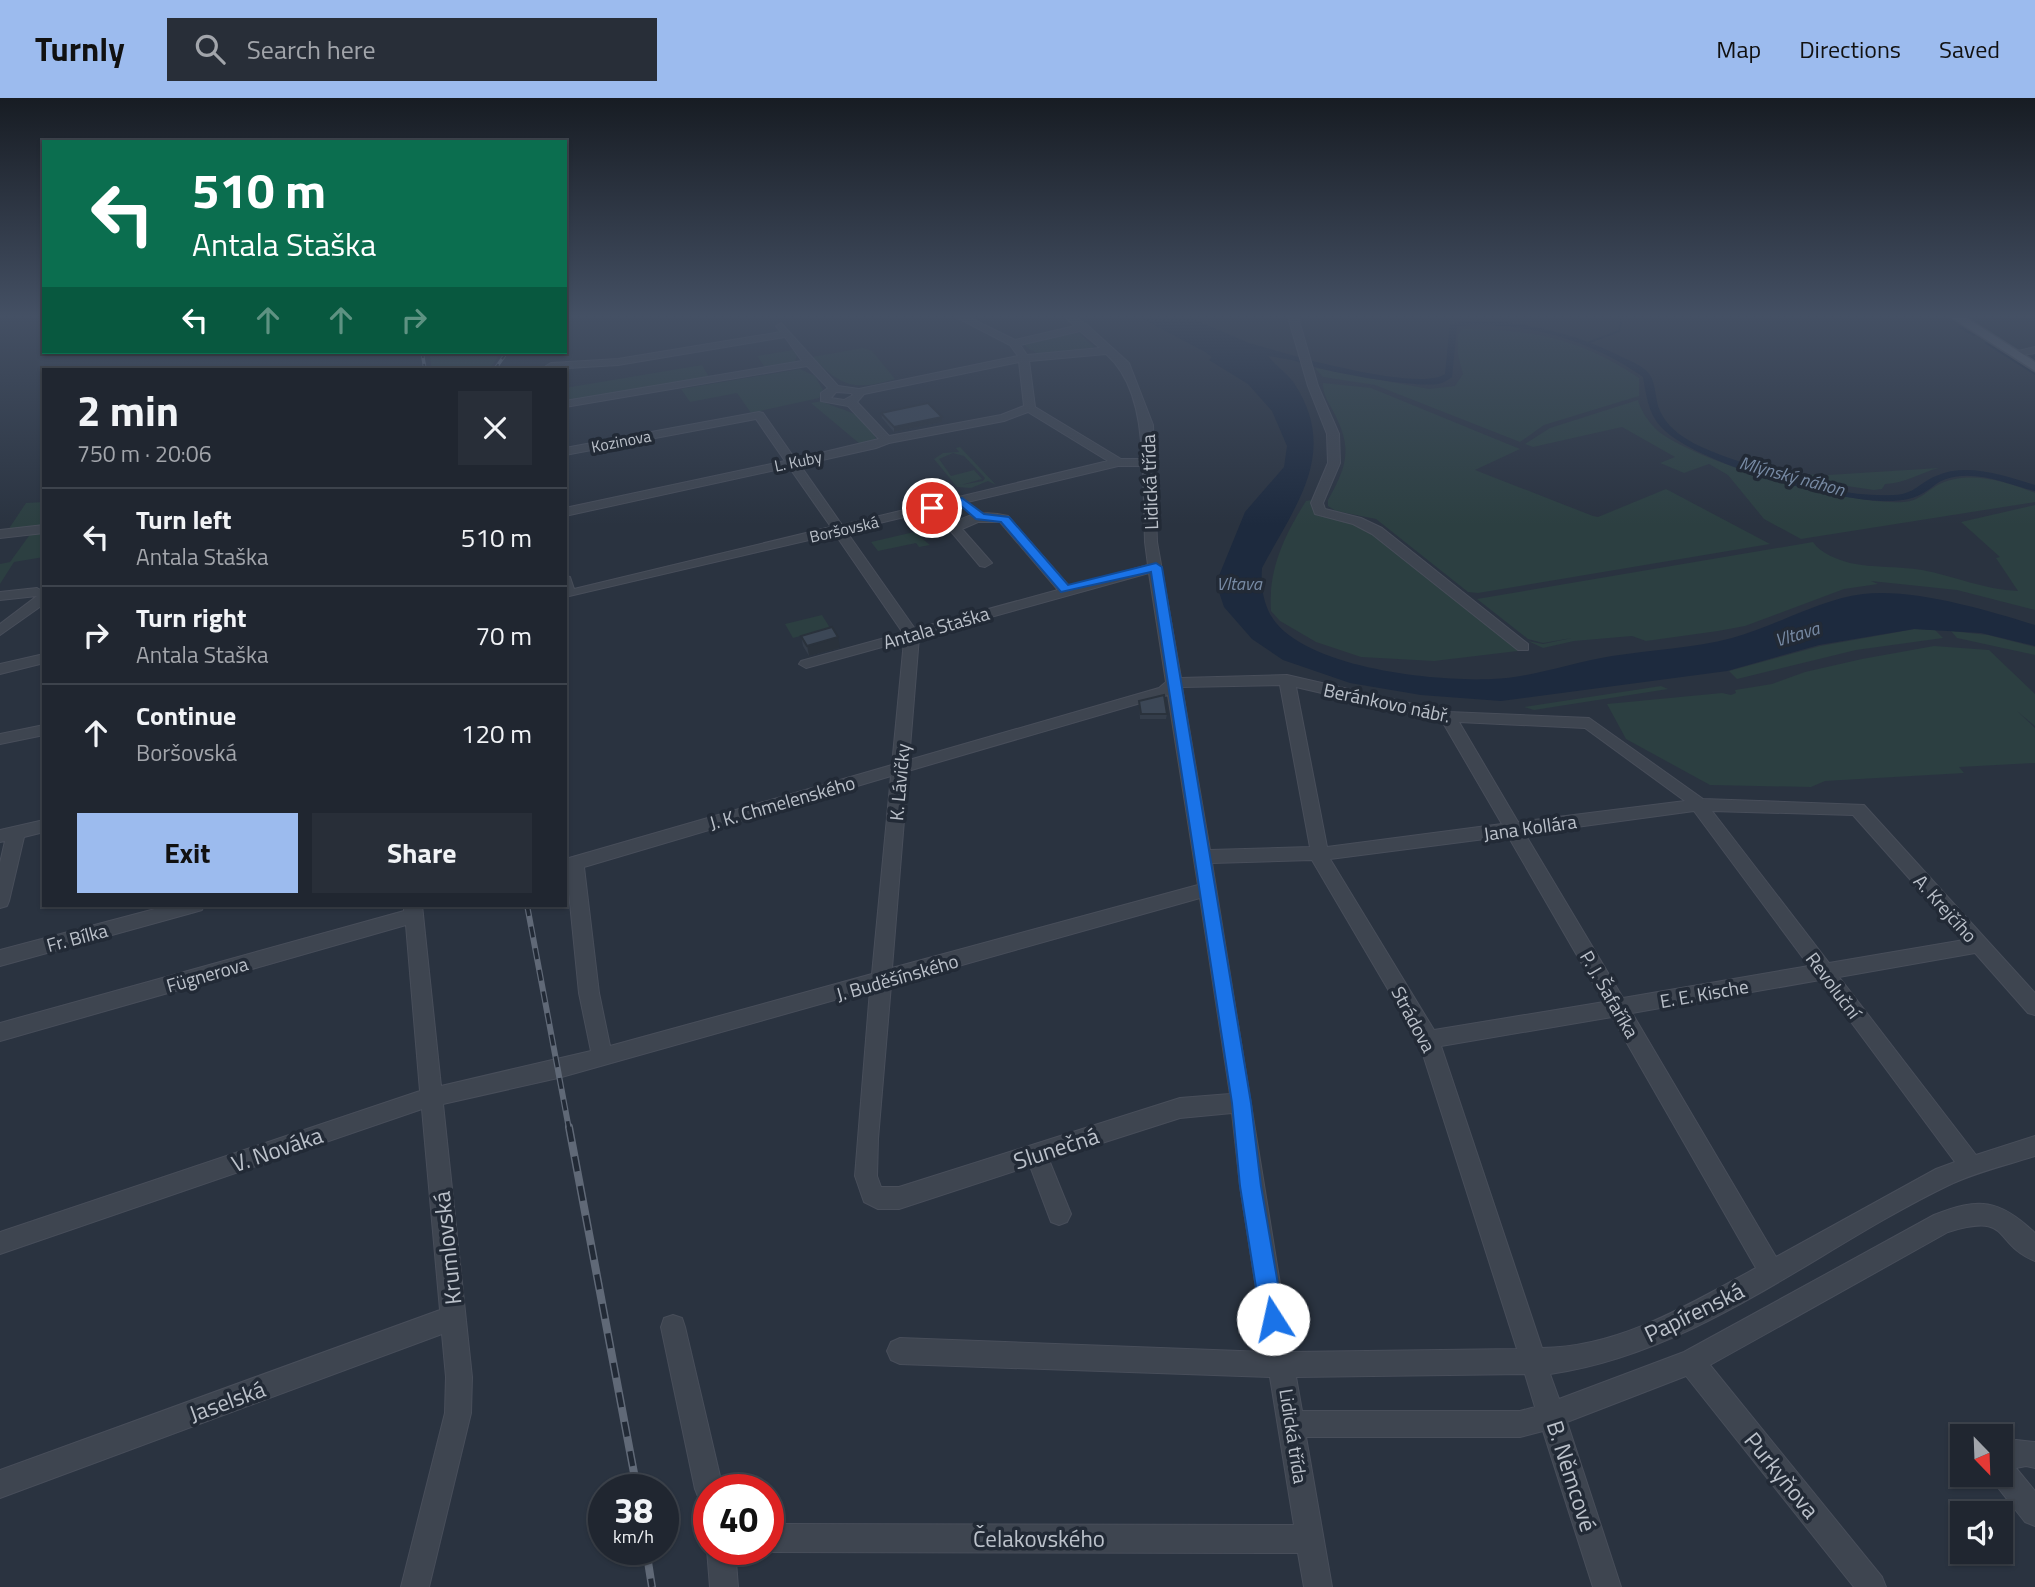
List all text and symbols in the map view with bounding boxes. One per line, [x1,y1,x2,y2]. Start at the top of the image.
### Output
search box [167,18,657,81]
text: Turnly [35,24,125,74]
icon: search [191,30,229,68]
text: Search here [247,30,376,69]
text: Map [1716,31,1761,67]
text: Directions [1799,31,1901,67]
text: Saved [1939,31,2000,67]
text: 510 m [192,152,326,227]
icon: left [77,168,168,259]
text: Antala Staška [192,220,376,268]
icon: left [176,301,214,339]
icon: ahead [249,301,287,339]
icon: ahead [322,301,360,339]
icon: right [395,301,433,339]
text: 2 min [77,378,179,442]
button: close [458,391,532,465]
street label: Kozinova [589,423,653,459]
street label: Lidická třída [1133,433,1165,530]
text: 750 m · 20:06 [77,436,212,471]
street label: L. Kuby [772,444,824,478]
water label: Mlýnský náhon [1736,449,1849,503]
pin [902,478,962,538]
icon: arrive [913,489,951,527]
text: Turn left [136,500,231,539]
street label: Boršovská [807,509,881,549]
icon: left [77,518,115,556]
text: 510 m [461,518,532,557]
text: Antala Staška [136,539,269,574]
water label: Vltava [1216,570,1263,597]
text: Turn right [136,598,247,637]
street label: Antala Staška [879,598,993,656]
water label: Vltava [1771,614,1824,654]
icon: right [77,616,115,654]
text: 70 m [475,616,532,655]
text: Antala Staška [136,637,269,672]
street label: Beránkovo nábř. [1321,674,1453,730]
text: Continue [136,696,236,735]
icon: ahead [77,714,115,752]
text: 120 m [461,714,532,753]
text: Boršovská [136,735,237,770]
street label: K. Lávičky [881,742,917,822]
street label: J. K. Chmelenského [706,767,858,837]
street label: Jana Kollára [1482,806,1579,848]
button: Exit [77,813,298,893]
button: Share [312,813,532,893]
street label: A. Krejčího [1907,867,1985,949]
street label: Fr. Bílka [43,915,111,959]
street label: P. J. Šafaříka [1573,945,1647,1044]
street label: Revoluční [1799,945,1870,1026]
street label: J. Buděšínského [832,946,962,1008]
street label: Fügnerova [163,948,252,1000]
street label: E. E. Kische [1657,971,1751,1015]
street label: Strádova [1384,981,1444,1058]
street label: V. Nováka [227,1117,328,1181]
street label: Slunečná [1009,1118,1104,1178]
street label: Krumlovská [424,1189,470,1306]
street label: Papírenská [1638,1273,1750,1351]
position arrow [1236,1282,1310,1356]
street label: Jaselská [184,1371,271,1431]
street label: Lidická třída [1272,1387,1316,1486]
street label: B. Němcové [1538,1416,1606,1536]
street label: Purkyňova [1736,1424,1828,1526]
north arrow [1950,1424,2012,1488]
map controls [1950,1424,2013,1564]
speed limit sign: 40 [693,1474,784,1565]
text: 38 [614,1483,653,1537]
button: sound [1950,1501,2013,1564]
street label: Čelakovského [973,1521,1105,1556]
text: km/h [613,1523,654,1550]

